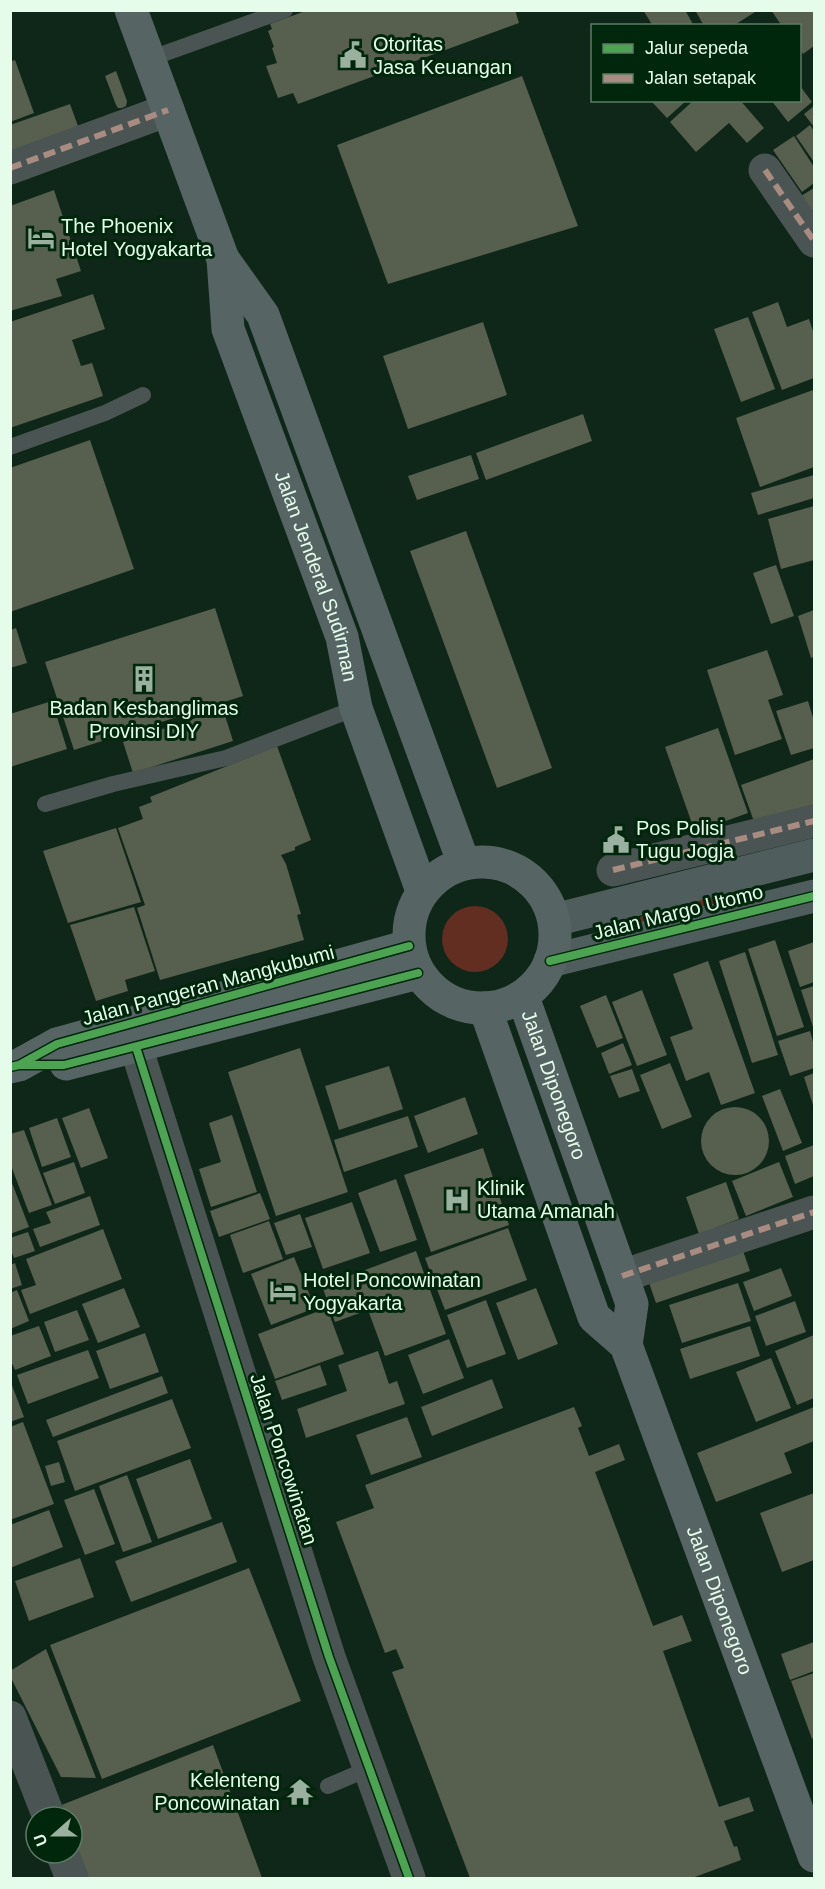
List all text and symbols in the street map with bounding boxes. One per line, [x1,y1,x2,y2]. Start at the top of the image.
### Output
legend [591,24,801,102]
place label: Otoritas Jasa Keuangan [373,33,512,78]
text: Jalur sepeda [645,38,749,58]
public building icon: Otoritas Jasa Keuangan [338,40,368,70]
text: Jalan setapak [645,68,757,88]
place label: The Phoenix Hotel Yogyakarta [61,215,213,260]
hotel icon: The Phoenix Hotel Yogyakarta [26,223,56,253]
street label: Jalan Jenderal Sudirman [270,468,362,683]
building icon: Badan Kesbanglimas Provinsi DIY [129,664,159,694]
place label: Badan Kesbanglimas Provinsi DIY [49,697,239,742]
place label: Pos Polisi Tugu Jogja [636,817,735,862]
public building icon: Pos Polisi Tugu Jogja [601,825,631,855]
street label: Jalan Margo Utomo [591,880,765,944]
street label: Jalan Pangeran Mangkubumi [79,941,337,1029]
street label: Jalan Diponegoro [518,1007,591,1162]
place label: Klinik Utama Amanah [477,1177,615,1222]
hospital icon: Klinik Utama Amanah [442,1185,472,1215]
place label: Hotel Poncowinatan Yogyakarta [303,1269,481,1314]
hotel icon: Hotel Poncowinatan Yogyakarta [268,1276,298,1306]
street label: Jalan Poncowinatan [246,1370,322,1548]
street label: Jalan Diponegoro [682,1523,757,1677]
place label: Kelenteng Poncowinatan [154,1769,280,1814]
temple icon: Kelenteng Poncowinatan [285,1777,315,1807]
north arrow [24,1805,84,1865]
text: U [30,1832,50,1849]

